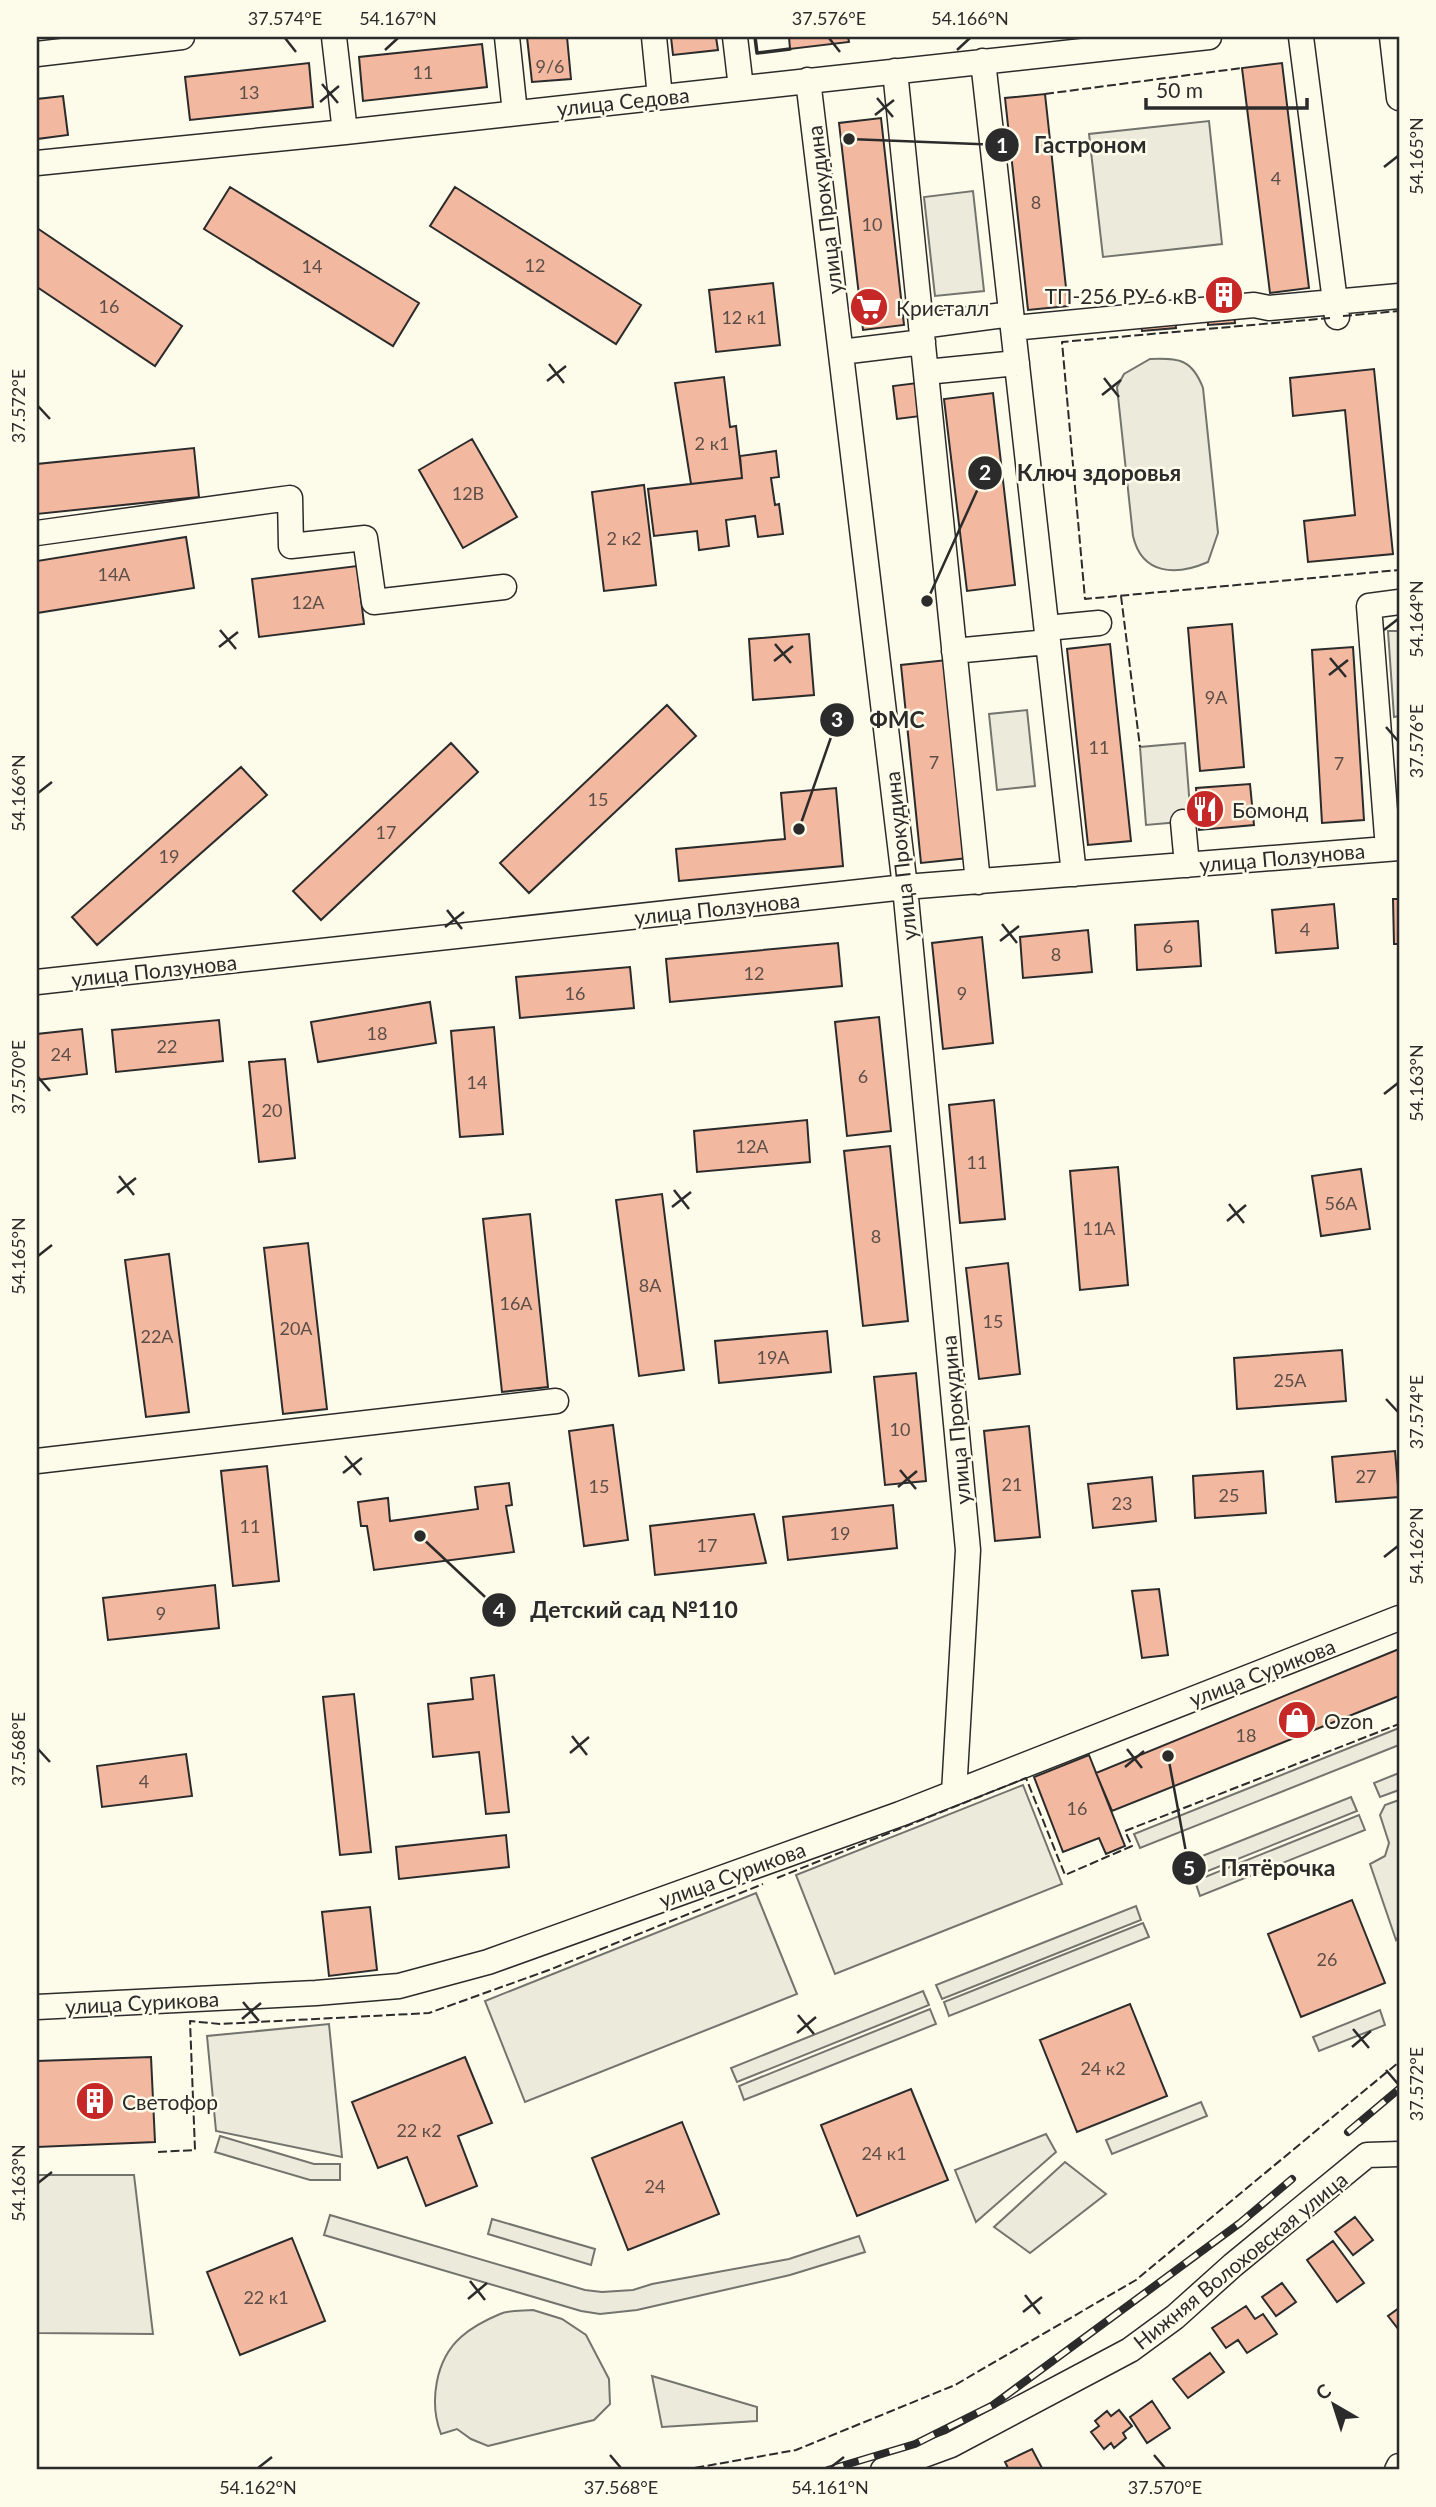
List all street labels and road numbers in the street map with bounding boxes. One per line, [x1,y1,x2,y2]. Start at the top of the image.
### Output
street label: улица Седова [555,82,691,120]
street label: улица Прокудина [801,124,847,296]
street label: улица Прокудина [879,770,921,942]
street label: улица Ползунова [1198,837,1366,877]
street label: улица Ползунова [633,887,801,929]
street label: улица Ползунова [70,949,238,991]
street label: улица Прокудина [935,1334,975,1506]
street label: улица Сурикова [1185,1633,1339,1711]
street label: улица Сурикова [655,1836,809,1912]
street label: улица Сурикова [64,1985,220,2019]
street label: Нижняя Волоховская улица [1128,2166,1352,2354]

